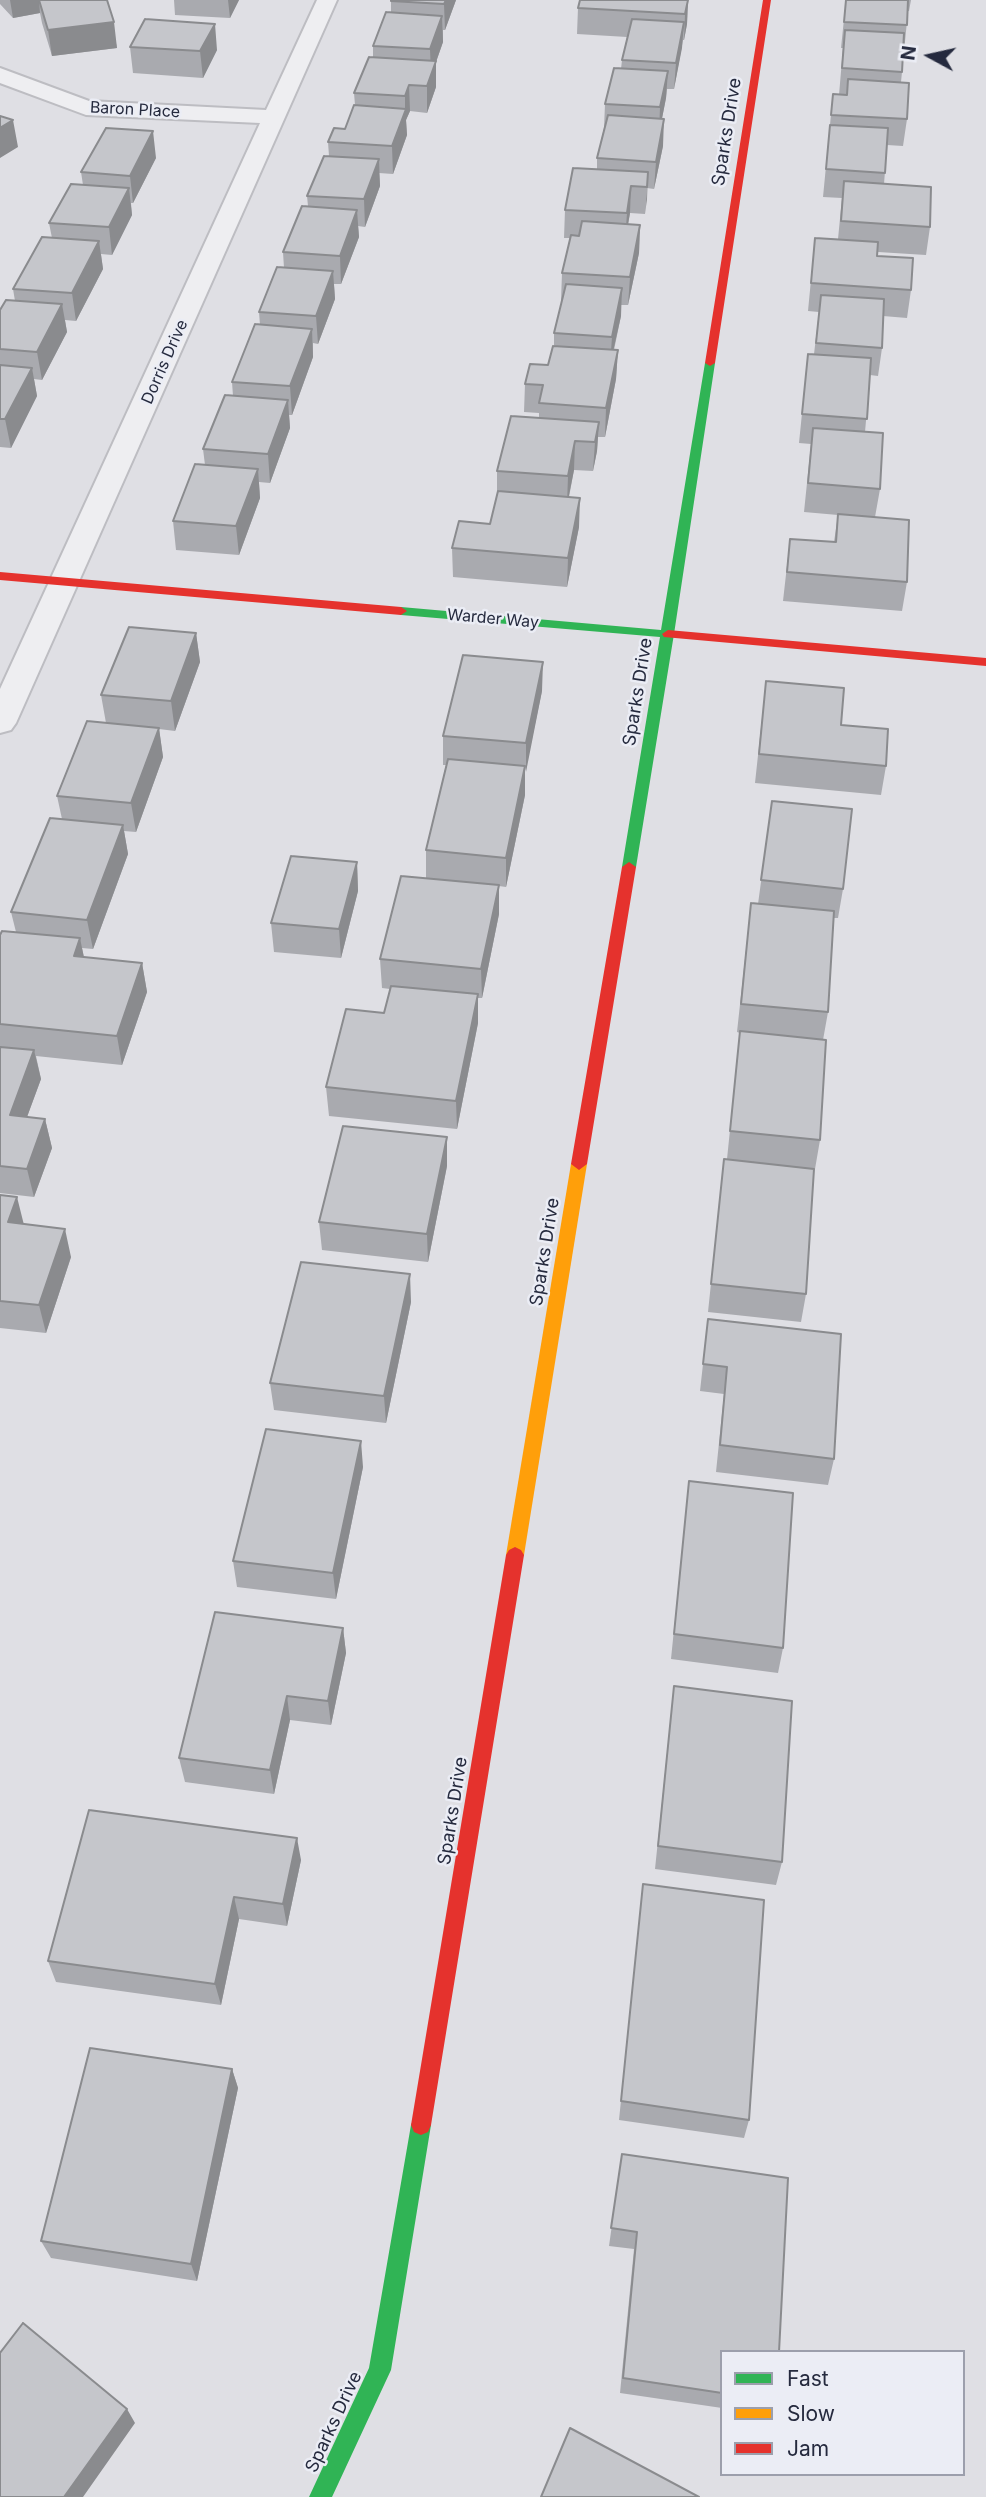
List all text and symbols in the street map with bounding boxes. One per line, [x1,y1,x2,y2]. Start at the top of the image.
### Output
north arrow [895,21,965,91]
text: N [896,44,921,62]
street label: Sparks Drive [708,76,746,188]
street label: Baron Place [89,98,181,122]
street label: Dorris Drive [138,317,192,407]
street label: Warder Way [446,605,540,633]
street label: Sparks Drive [619,636,657,748]
street label: Sparks Drive [526,1196,564,1308]
street label: Sparks Drive [434,1755,472,1867]
legend [720,2350,965,2476]
text: Fast [787,2366,829,2391]
street label: Sparks Drive [301,2368,367,2476]
text: Slow [787,2401,835,2426]
text: Jam [787,2436,829,2461]

